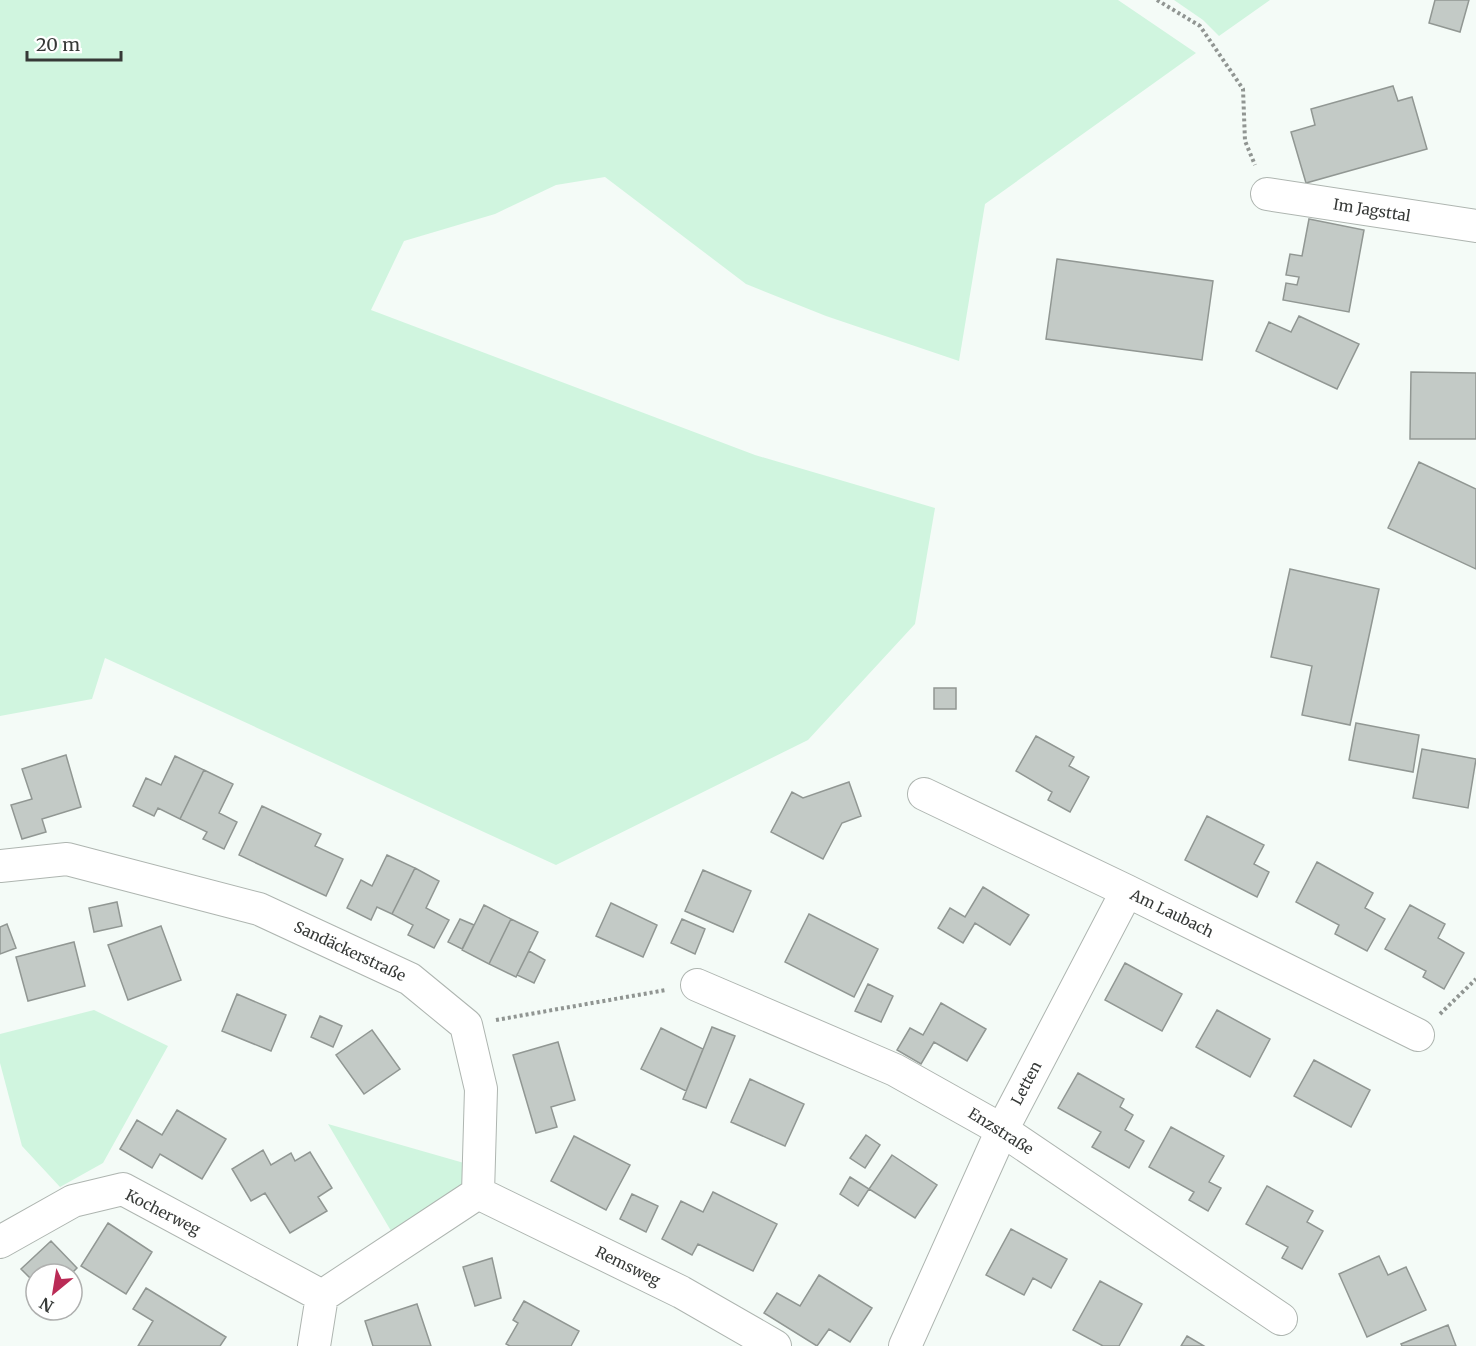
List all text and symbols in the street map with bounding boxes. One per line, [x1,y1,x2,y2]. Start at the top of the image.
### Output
scale bar [27,24,122,62]
text: 20 m [36,33,80,56]
street label: Im Jagsttal [1332,195,1412,226]
street label: Am Laubach [1126,884,1217,941]
street label: Sandäckerstraße [291,917,409,985]
street label: Letten [1007,1058,1045,1108]
street label: Enzstraße [965,1103,1037,1159]
street label: Kocherweg [122,1185,204,1239]
street label: Remsweg [592,1242,664,1290]
north arrow [24,1262,84,1322]
text: N [36,1293,57,1317]

